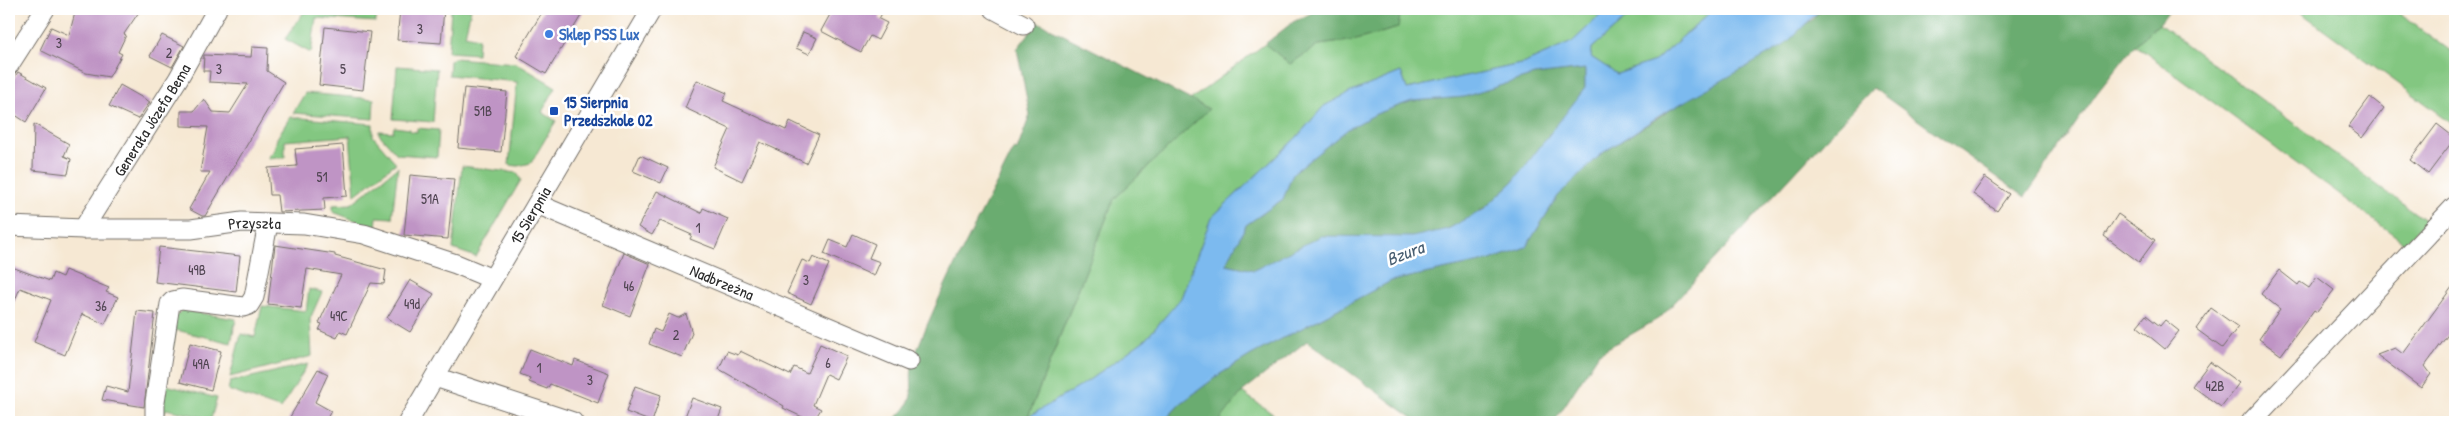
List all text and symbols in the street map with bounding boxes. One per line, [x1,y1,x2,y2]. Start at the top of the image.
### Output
house number: 3 [417,19,423,38]
place label: Sklep PSS Lux [559,23,640,46]
marker: Sklep PSS Lux [543,28,555,40]
house number: 3 [56,33,62,52]
house number: 2 [166,43,173,62]
house number: 3 [216,59,222,78]
house number: 5 [340,59,346,78]
street label: Generała Józefa Bema [108,60,195,180]
place label: 15 Sierpnia Przedszkole 02 [564,91,653,131]
house number: 51B [474,101,492,120]
marker: 15 Sierpnia Przedszkole 02 [548,105,560,117]
house number: 51 [316,167,328,186]
street label: 15 Sierpnia [504,182,556,248]
house number: 51A [421,189,439,208]
street label: Przyszła [227,211,281,235]
house number: 1 [695,218,701,237]
water label: Bzura [1383,234,1429,271]
street label: Nadbrzeżna [687,259,758,305]
house number: 49B [188,260,206,279]
house number: 3 [803,270,809,289]
house number: 46 [624,276,635,295]
house number: 49d [404,294,420,313]
house number: 36 [95,296,107,315]
house number: 49C [330,306,348,325]
house number: 2 [673,325,680,344]
house number: 6 [825,353,831,372]
house number: 49A [192,354,210,373]
house number: 1 [536,358,542,377]
house number: 3 [587,370,593,389]
house number: 42B [2206,376,2224,395]

